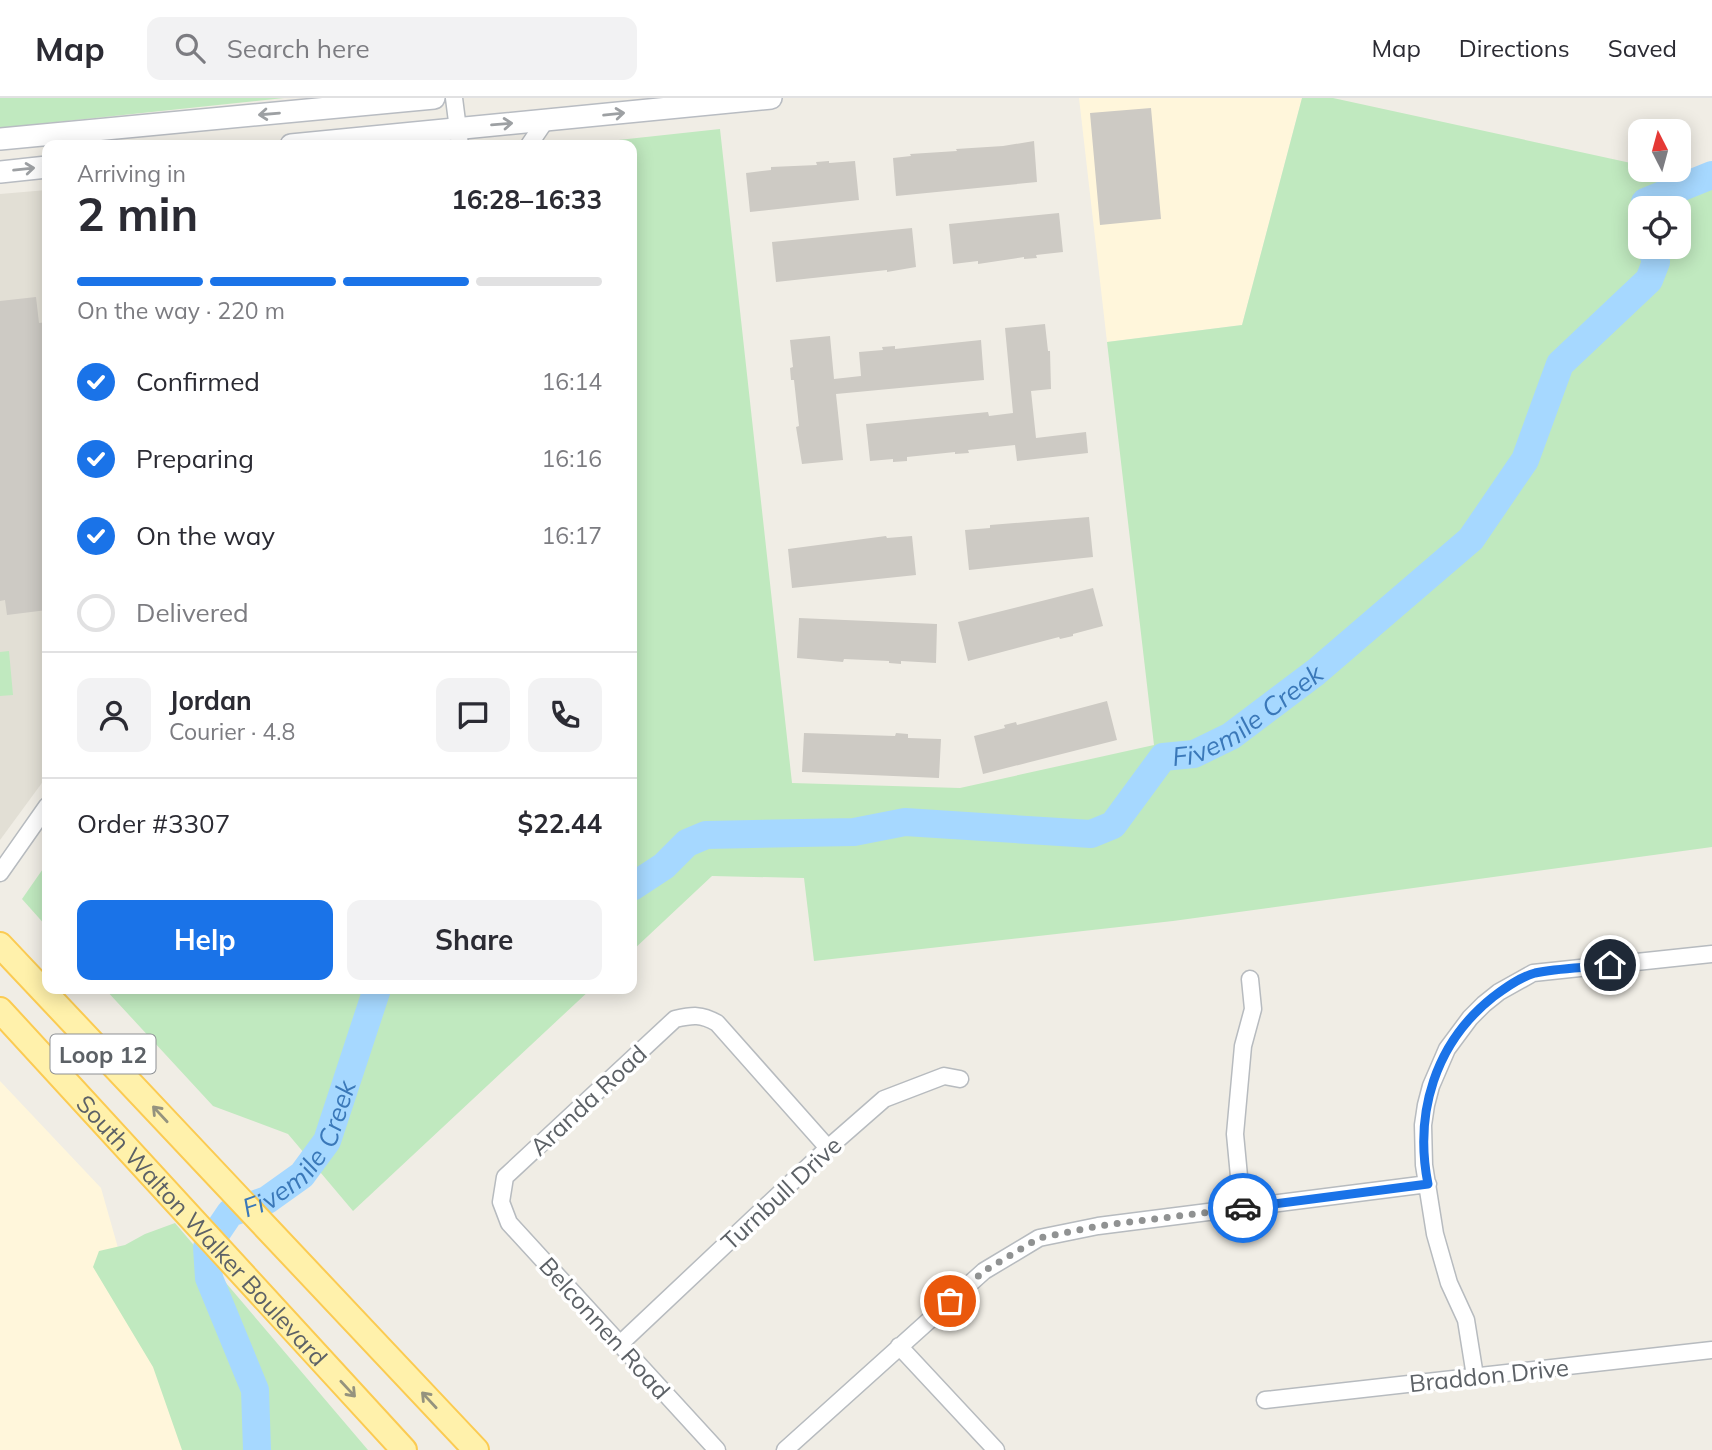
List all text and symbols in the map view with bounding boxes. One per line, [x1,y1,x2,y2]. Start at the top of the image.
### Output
search box [147,17,637,80]
text: Map [35,28,105,69]
icon: search [171,29,209,67]
text: Search here [227,32,370,65]
text: Map [1371,33,1421,63]
text: Directions [1459,33,1570,63]
text: Saved [1608,33,1677,63]
one-way arrow [602,107,624,120]
one-way arrow [258,108,281,121]
one-way arrow [490,117,513,130]
north arrow [1628,119,1690,182]
map controls [1628,119,1691,259]
text: Arriving in [77,159,186,188]
one-way arrow [12,163,34,176]
text: 16:28–16:33 [451,183,602,216]
text: 2 min [77,185,198,243]
button: locate [1628,196,1691,259]
text: On the way · 220 m [77,296,285,325]
icon: check [77,363,115,401]
text: Confirmed [136,365,260,398]
text: 16:14 [542,367,602,396]
icon: check [77,440,115,478]
text: Preparing [136,442,254,475]
text: 16:16 [542,444,602,473]
icon: check [77,517,115,555]
text: On the way [136,519,275,552]
text: 16:17 [542,521,602,550]
text: Delivered [136,596,249,629]
water label: Fivemile Creek [1171,656,1330,773]
button: person [77,678,151,752]
button: chat [436,678,510,752]
button: phone [528,678,602,752]
text: Jordan [169,684,252,717]
text: Courier · 4.8 [169,717,295,746]
text: Order #3307 [77,807,230,840]
text: $22.44 [518,807,602,840]
button: Help [77,900,333,980]
button: Share [347,900,602,980]
pin [1580,935,1640,995]
icon: home [1591,946,1629,984]
road number: Loop 12 [50,1035,156,1074]
street label: Aranda Road [523,1038,653,1162]
water label: Fivemile Creek [238,1075,363,1224]
street label: South Walton Walker Boulevard [70,1089,334,1372]
one-way arrow [151,1106,168,1123]
street label: Turnbull Drive [715,1130,847,1256]
courier [1208,1173,1278,1243]
icon: car [1224,1189,1262,1227]
street label: Belconnen Road [533,1251,677,1405]
pin [920,1271,980,1331]
icon: bag [931,1282,969,1320]
street label: Braddon Drive [1408,1352,1570,1398]
one-way arrow [340,1380,356,1398]
one-way arrow [421,1391,437,1409]

